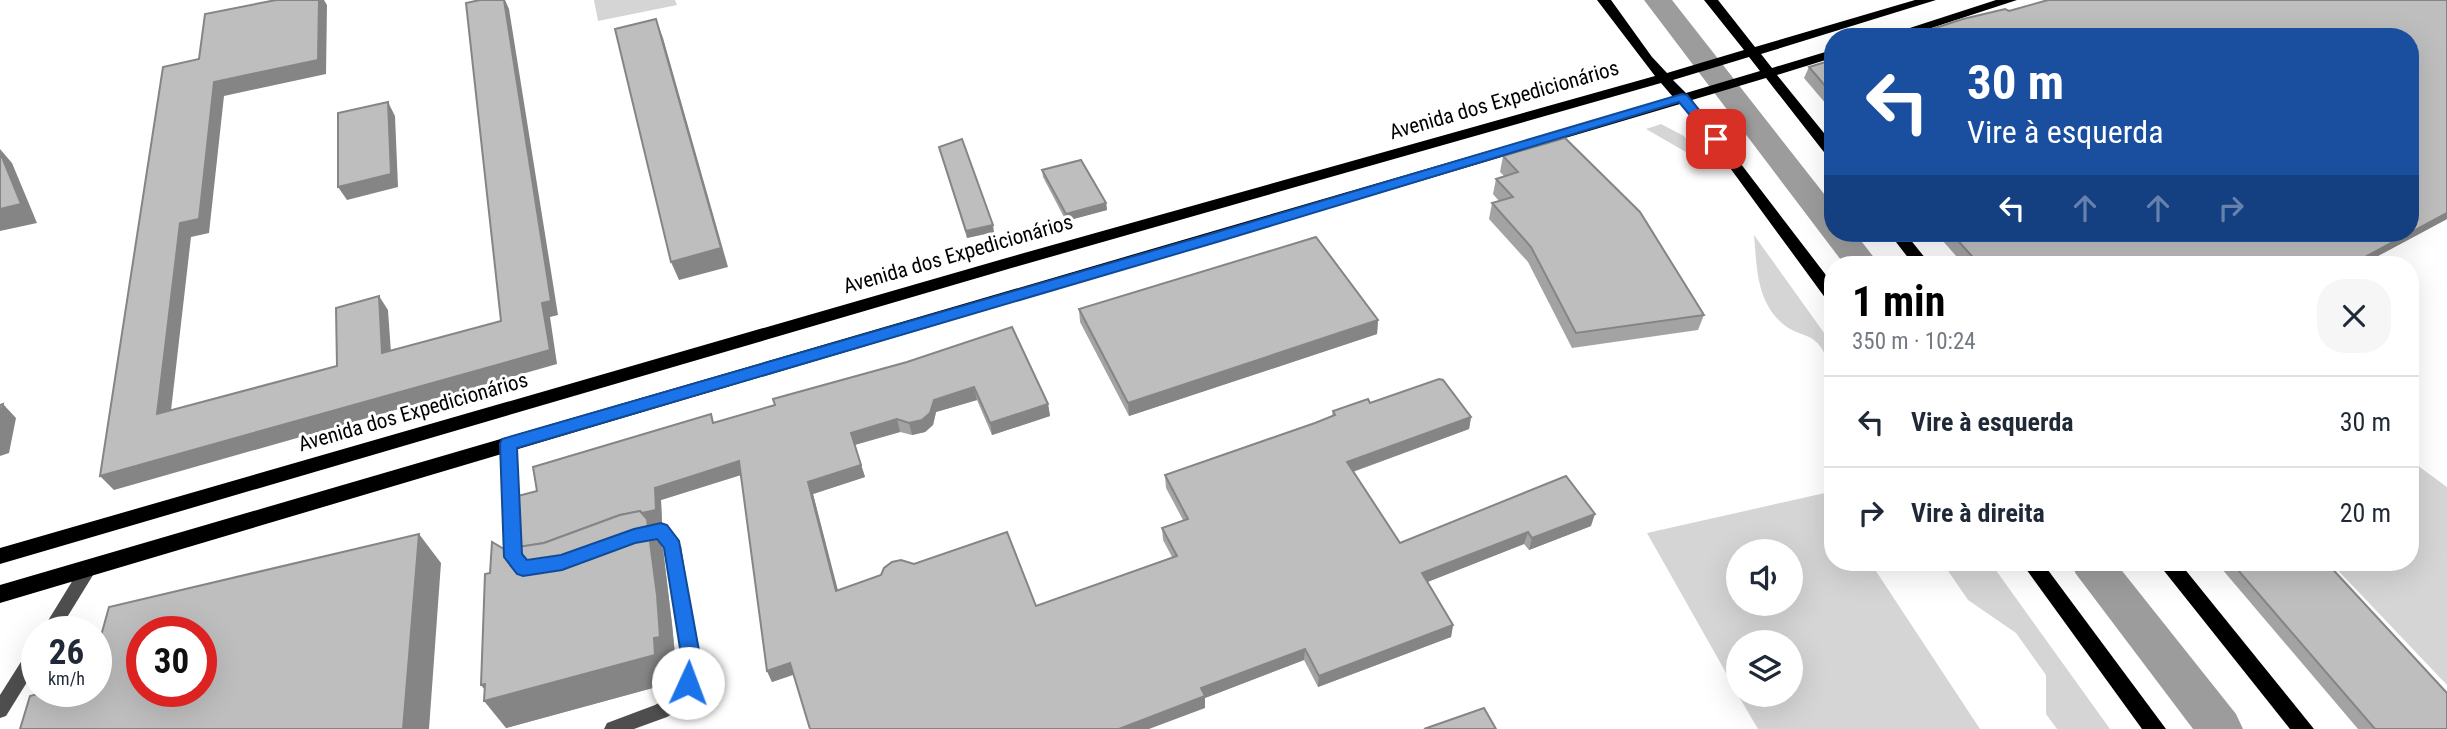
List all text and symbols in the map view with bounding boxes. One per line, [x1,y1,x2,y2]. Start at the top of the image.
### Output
text: 30 m [1967,54,2064,111]
street label: Avenida dos Expedicionários [1386,56,1622,144]
icon: left [1852,56,1943,147]
pin [1686,109,1746,169]
text: Vire à esquerda [1967,113,2163,151]
icon: arrive [1697,120,1735,158]
icon: left [1993,189,2031,227]
icon: ahead [2066,189,2104,227]
icon: ahead [2139,189,2177,227]
icon: right [2212,189,2250,227]
street label: Avenida dos Expedicionários [840,210,1076,298]
text: 1 min [1852,277,1945,326]
button: close [2317,279,2391,353]
text: 350 m · 10:24 [1852,328,1976,355]
street label: Avenida dos Expedicionários [295,368,531,456]
icon: left [1852,403,1890,441]
text: Vire à esquerda [1911,407,2074,437]
text: 30 m [2340,407,2391,437]
icon: right [1852,494,1890,532]
text: Vire à direita [1911,498,2045,528]
text: 20 m [2340,498,2391,528]
map controls [1726,539,1803,707]
button: sound [1726,539,1803,616]
speed limit sign: 30 [126,616,217,707]
button: layers [1726,630,1803,707]
text: 26 [49,632,84,673]
position arrow [651,646,725,720]
text: km/h [48,668,85,689]

